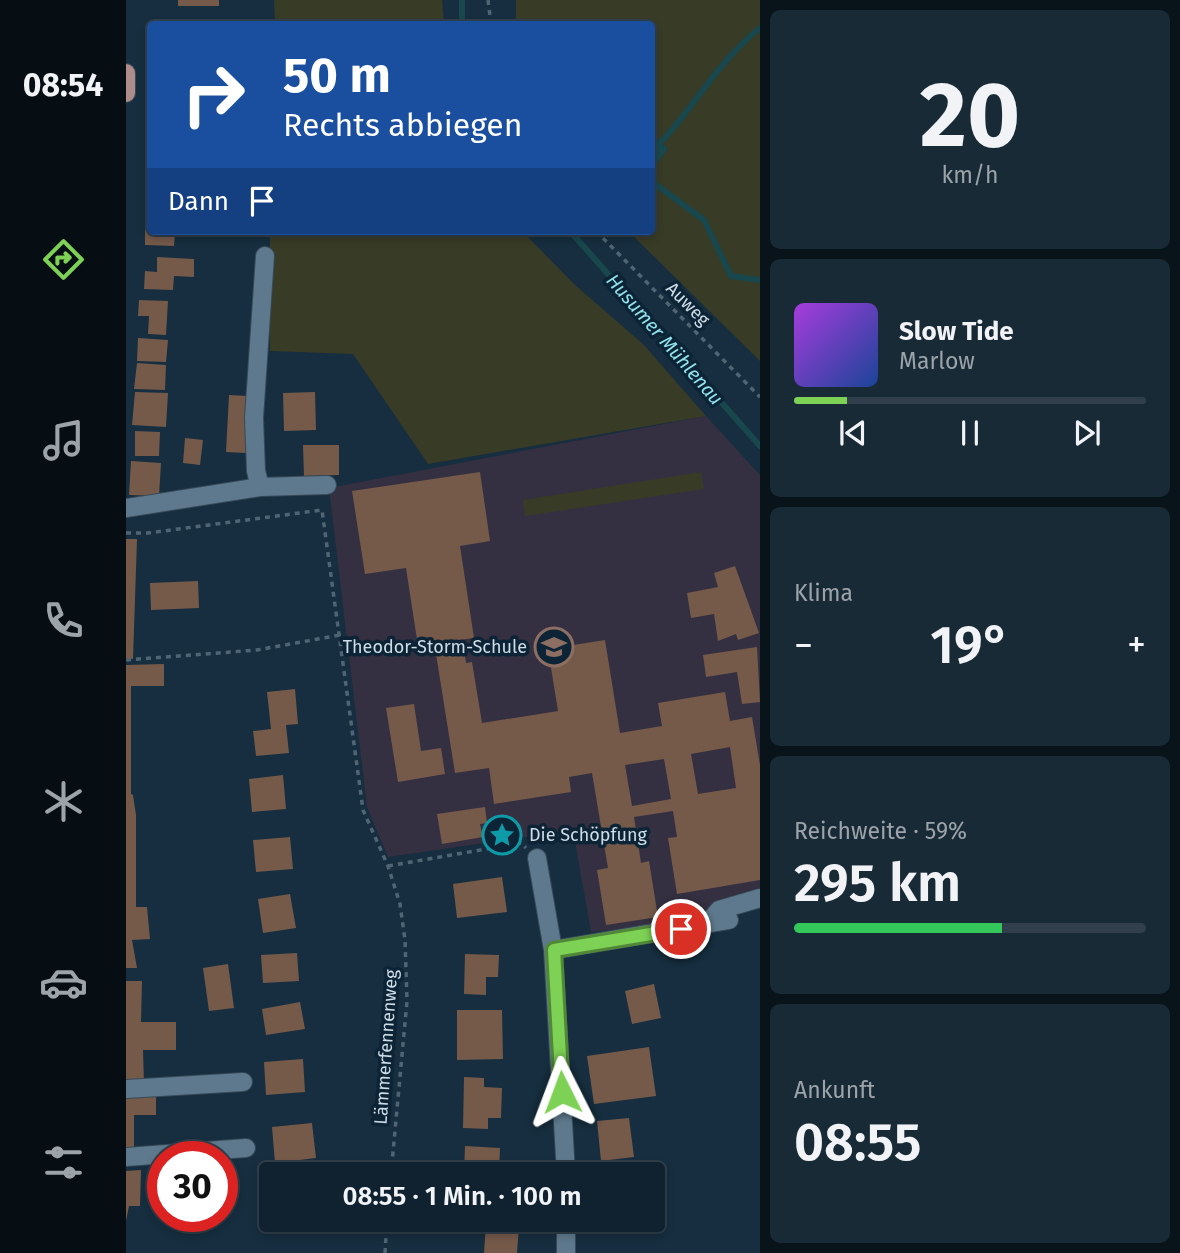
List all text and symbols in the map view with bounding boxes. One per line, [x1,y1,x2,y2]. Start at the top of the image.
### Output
text: 50 m [283,46,391,105]
icon: right [168,49,259,140]
text: 20 [920,61,1020,170]
text: 08:54 [23,66,103,104]
text: Rechts abbiegen [283,106,523,144]
text: km/h [942,161,998,189]
icon: arrive [243,182,281,220]
text: Dann [168,186,229,217]
icon: directions [39,235,88,284]
water label: Husumer Mühlenau [601,269,728,410]
street label: Auweg [662,278,715,331]
text: Slow Tide [899,316,1014,347]
text: Marlow [899,347,975,375]
icon: previous [834,414,872,452]
icon: pause [951,414,989,452]
icon: next [1068,414,1106,452]
icon: music [39,416,88,465]
text: Klima [794,579,853,607]
icon: phone [39,596,88,645]
text: 19° [930,614,1010,677]
text: − [794,622,813,668]
text: + [1127,622,1146,668]
school or university icon: Theodor-Storm-Schule [533,626,575,668]
place label: Theodor-Storm-Schule [343,636,527,658]
icon: climate [39,777,88,826]
place icon: Die Schöpfung [481,814,523,856]
text: Reichweite · 59% [794,817,967,845]
place label: Die Schöpfung [529,824,647,846]
text: 295 km [794,852,961,915]
pin [651,899,711,959]
icon: arrive [662,910,700,948]
icon: car [39,958,88,1007]
street label: Lämmerfennenweg [370,968,402,1125]
position arrow [525,1055,599,1129]
text: Ankunft [794,1076,875,1104]
text: 08:55 [794,1111,921,1174]
icon: filters [39,1138,88,1187]
speed limit sign: 30 [147,1141,238,1232]
text: 08:55 · 1 Min. · 100 m [342,1181,582,1212]

